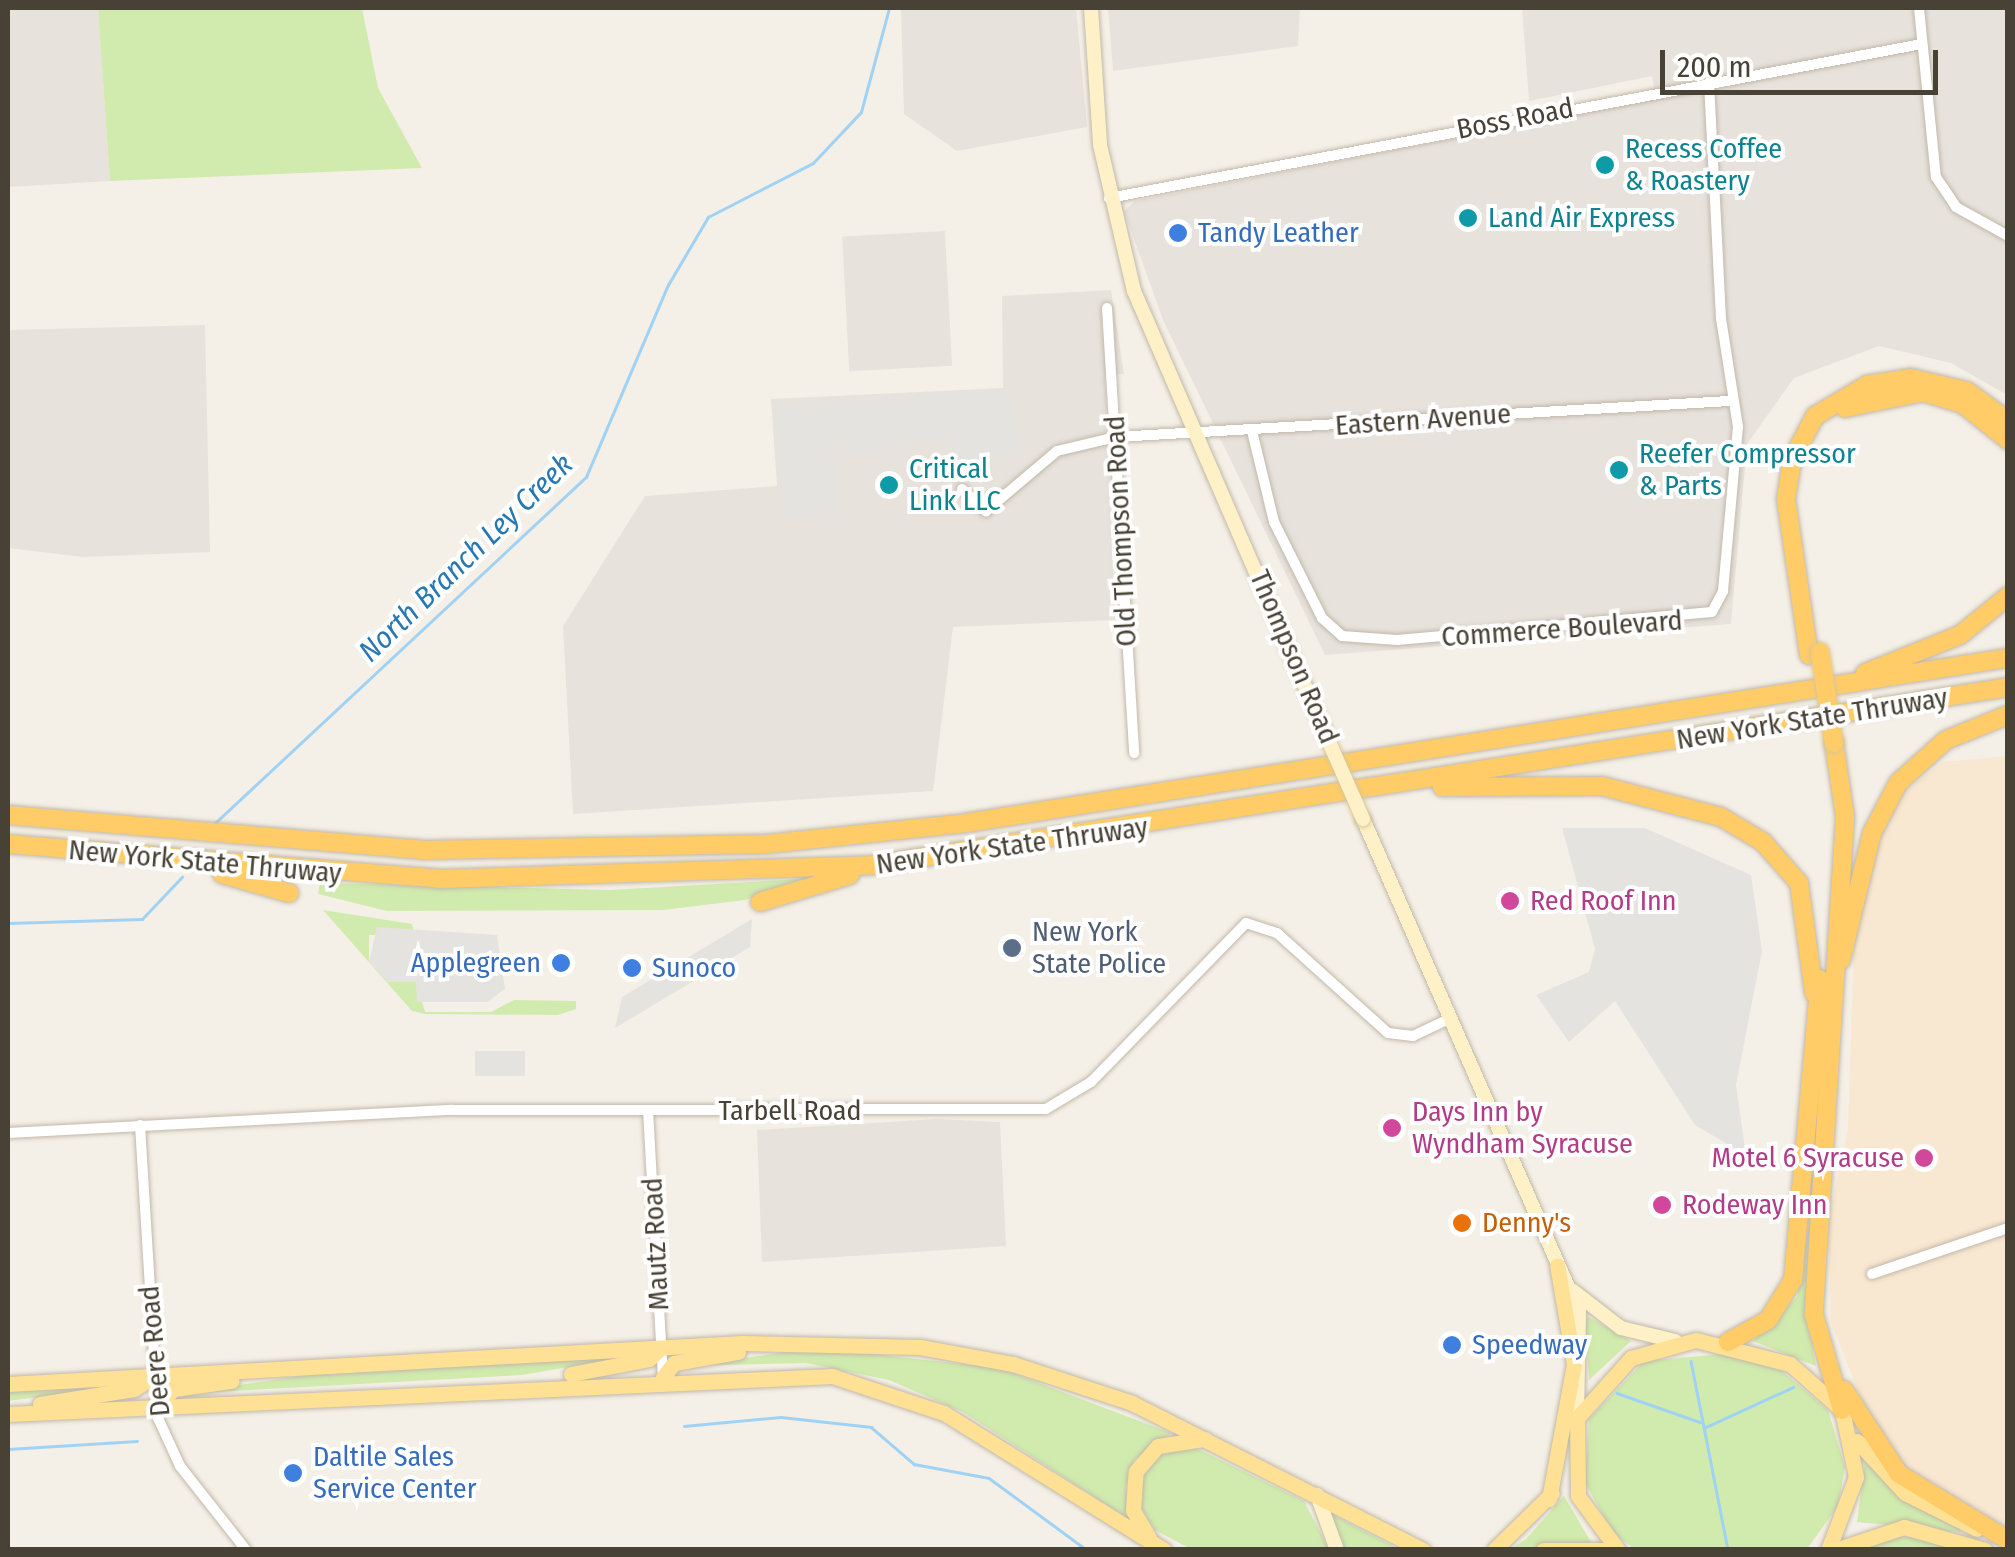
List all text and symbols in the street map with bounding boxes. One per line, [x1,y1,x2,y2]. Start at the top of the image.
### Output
scale bar [1665,30,1942,92]
text: 200 m [1677,49,1752,85]
street label: Boss Road [1454,91,1576,147]
place label: Recess Coffee & Roastery [1625,132,1782,198]
marker: Recess Coffee & Roastery [1594,154,1616,176]
place label: Land Air Express [1488,201,1675,235]
marker: Land Air Express [1457,207,1479,229]
place label: Tandy Leather [1198,216,1359,250]
marker: Tandy Leather [1167,222,1189,244]
street label: Eastern Avenue [1334,397,1512,443]
street label: Old Thompson Road [1098,415,1144,647]
place label: Reefer Compressor & Parts [1639,437,1856,503]
water label: North Branch Ley Creek [351,447,581,669]
place label: Critical Link LLC [909,452,1001,518]
marker: Reefer Compressor & Parts [1608,459,1630,481]
marker: Critical Link LLC [878,474,900,496]
street label: Thompson Road [1242,565,1346,749]
street label: Commerce Boulevard [1440,604,1684,654]
street label: New York State Thruway [1674,681,1950,757]
street label: New York State Thruway [874,810,1150,882]
street label: New York State Thruway [67,833,343,891]
place label: Red Roof Inn [1530,884,1677,918]
marker: Red Roof Inn [1499,890,1521,912]
place label: New York State Police [1032,915,1166,981]
marker: New York State Police [1001,937,1023,959]
place label: Applegreen [411,946,541,980]
place label: Sunoco [652,951,736,985]
marker: Applegreen [550,952,572,974]
marker: Sunoco [621,957,643,979]
street label: Tarbell Road [718,1094,862,1128]
place label: Days Inn by Wyndham Syracuse [1412,1095,1633,1161]
marker: Days Inn by Wyndham Syracuse [1381,1117,1403,1139]
place label: Motel 6 Syracuse [1711,1141,1904,1175]
marker: Motel 6 Syracuse [1913,1147,1935,1169]
street label: Mautz Road [636,1177,676,1311]
place label: Rodeway Inn [1682,1188,1828,1222]
marker: Rodeway Inn [1651,1194,1673,1216]
place label: Denny's [1482,1206,1571,1240]
marker: Denny's [1451,1212,1473,1234]
street label: Deere Road [133,1284,177,1418]
place label: Speedway [1472,1328,1587,1362]
marker: Speedway [1441,1334,1463,1356]
place label: Daltile Sales Service Center [313,1440,476,1506]
marker: Daltile Sales Service Center [282,1462,304,1484]

